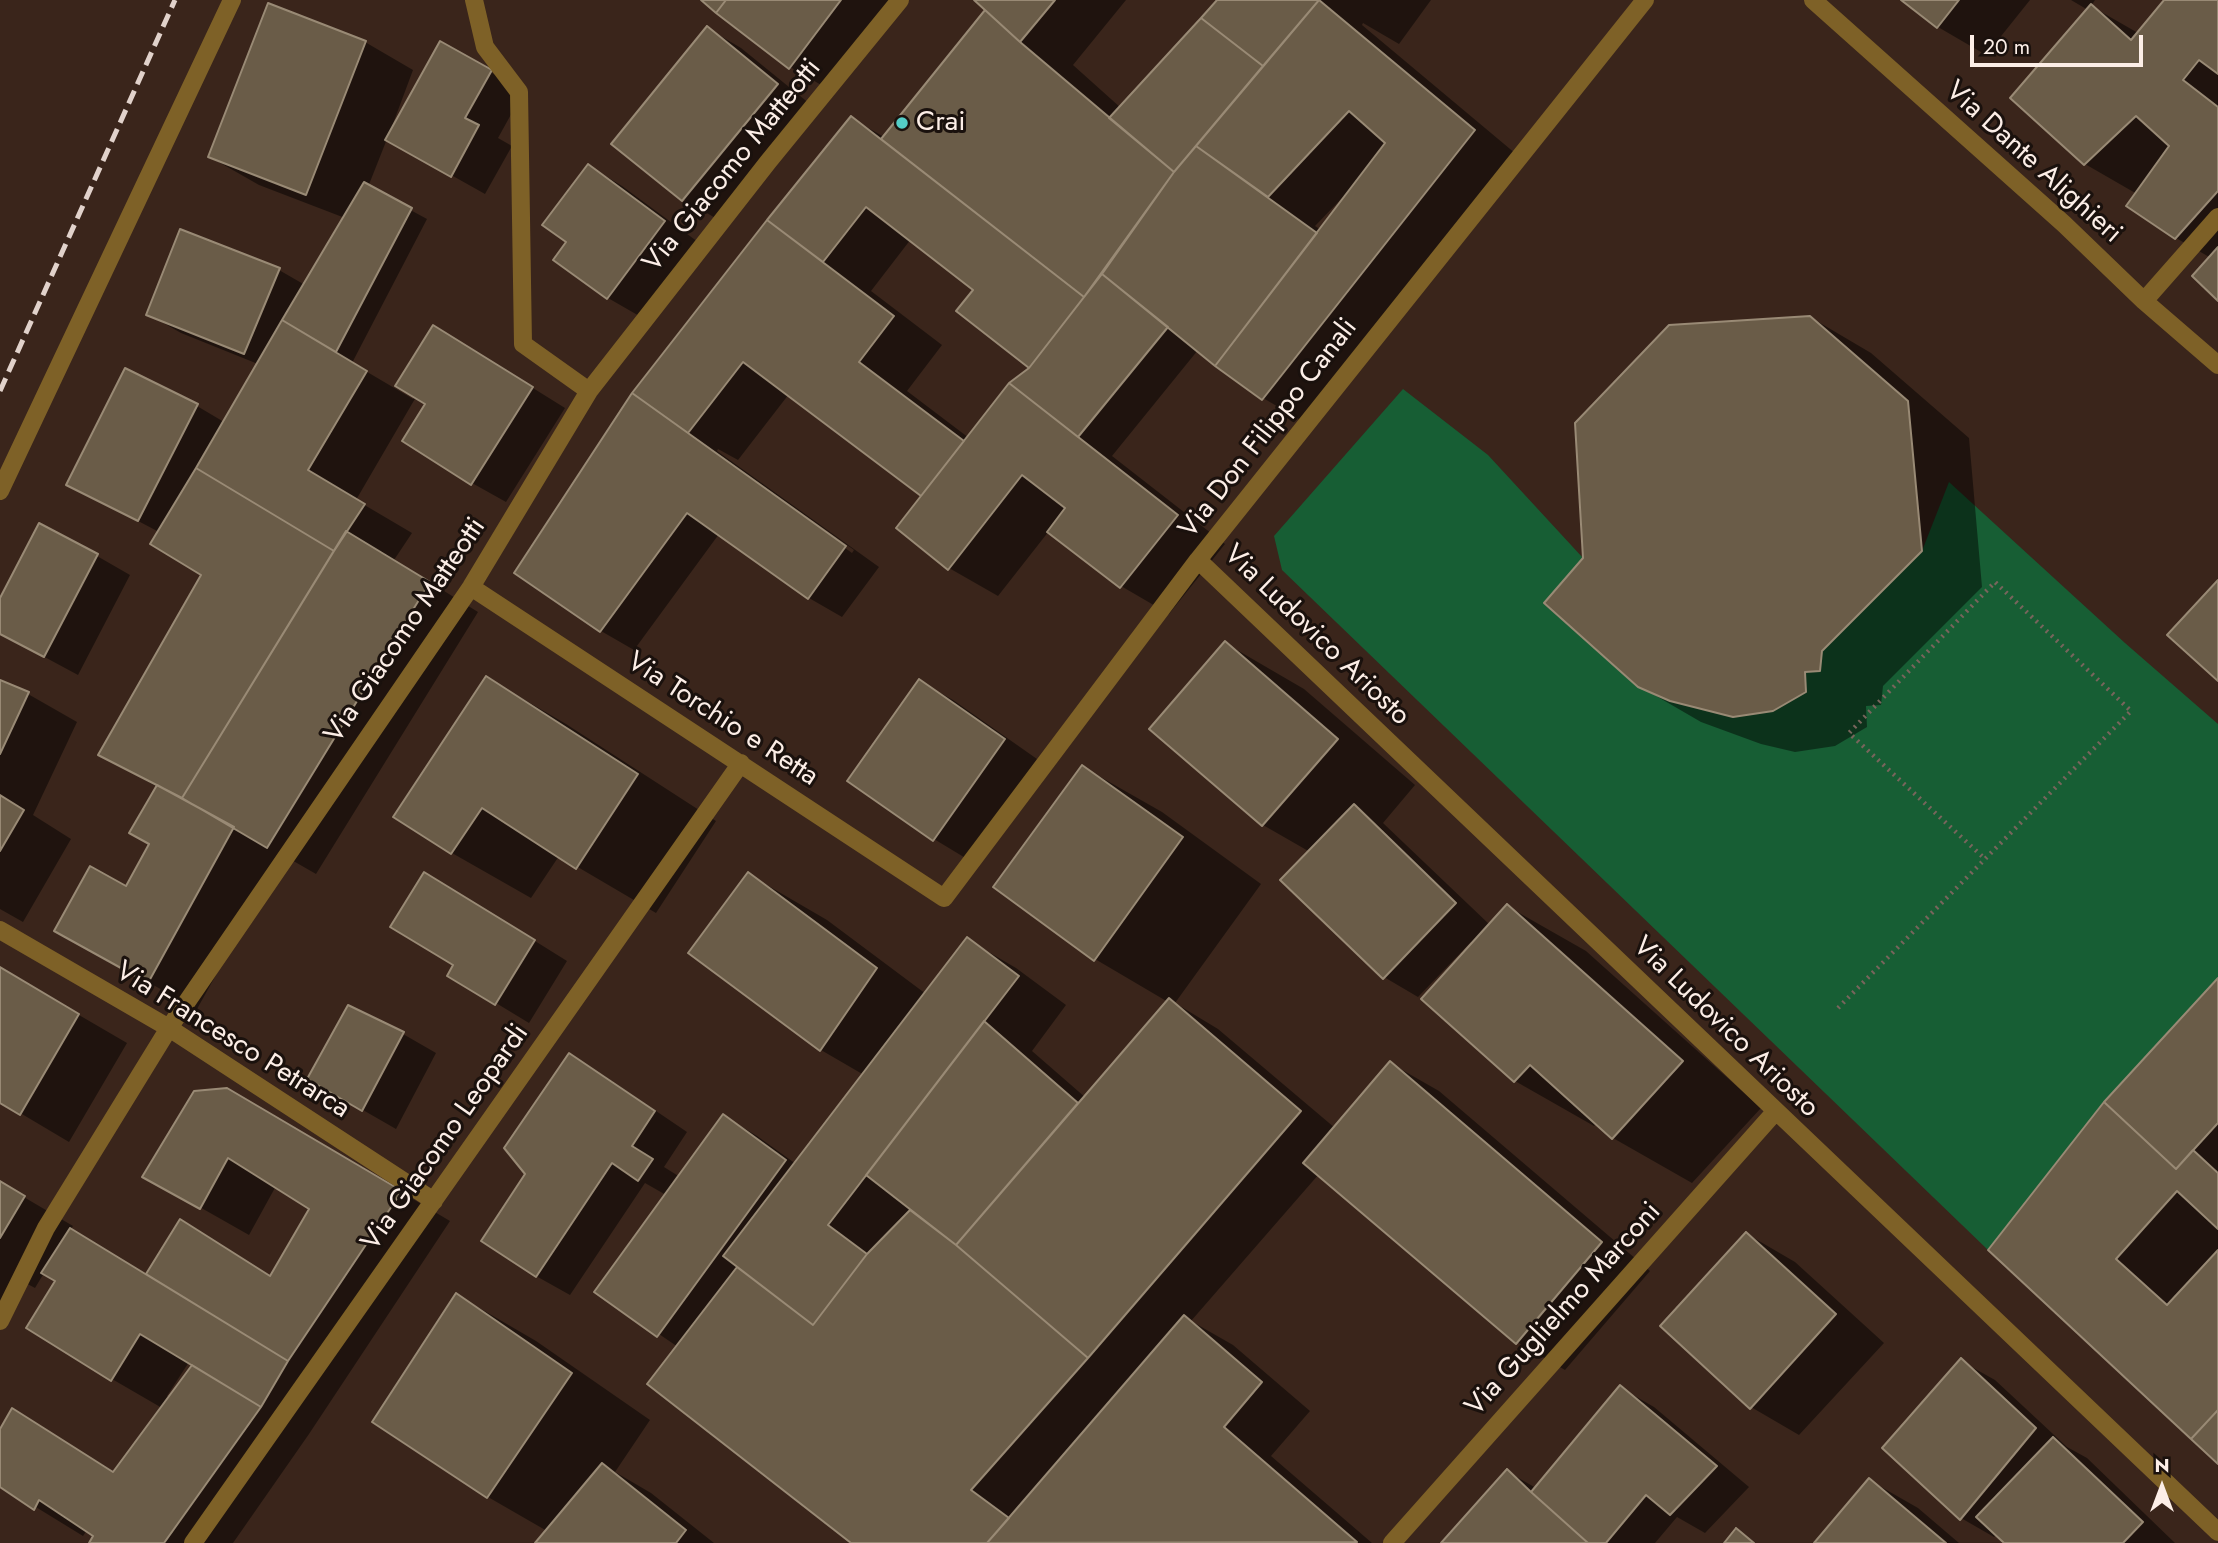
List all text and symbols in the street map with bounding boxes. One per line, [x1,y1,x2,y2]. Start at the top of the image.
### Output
scale bar [1973,21,2146,65]
text: 20 m [1983,32,2030,62]
street label: Via Giacomo Matteotti [637,53,829,279]
street label: Via Dante Alighieri [1938,75,2128,251]
place label: Crai [916,106,966,140]
marker: Crai [894,115,910,131]
street label: Via Don Filippo Canali [1173,312,1365,546]
street label: Via Giacomo Matteotti [318,512,494,750]
street label: Via Ludovico Ariosto [1216,539,1416,733]
street label: Via Torchio e Retta [620,646,824,794]
street label: Via Ludovico Ariosto [1625,931,1825,1125]
street label: Via Francesco Petrarca [109,955,355,1127]
street label: Via Giacomo Leopardi [355,1018,537,1258]
street label: Via Guglielmo Marconi [1459,1196,1669,1424]
north arrow [2127,1452,2197,1522]
text: N [2154,1452,2170,1479]

